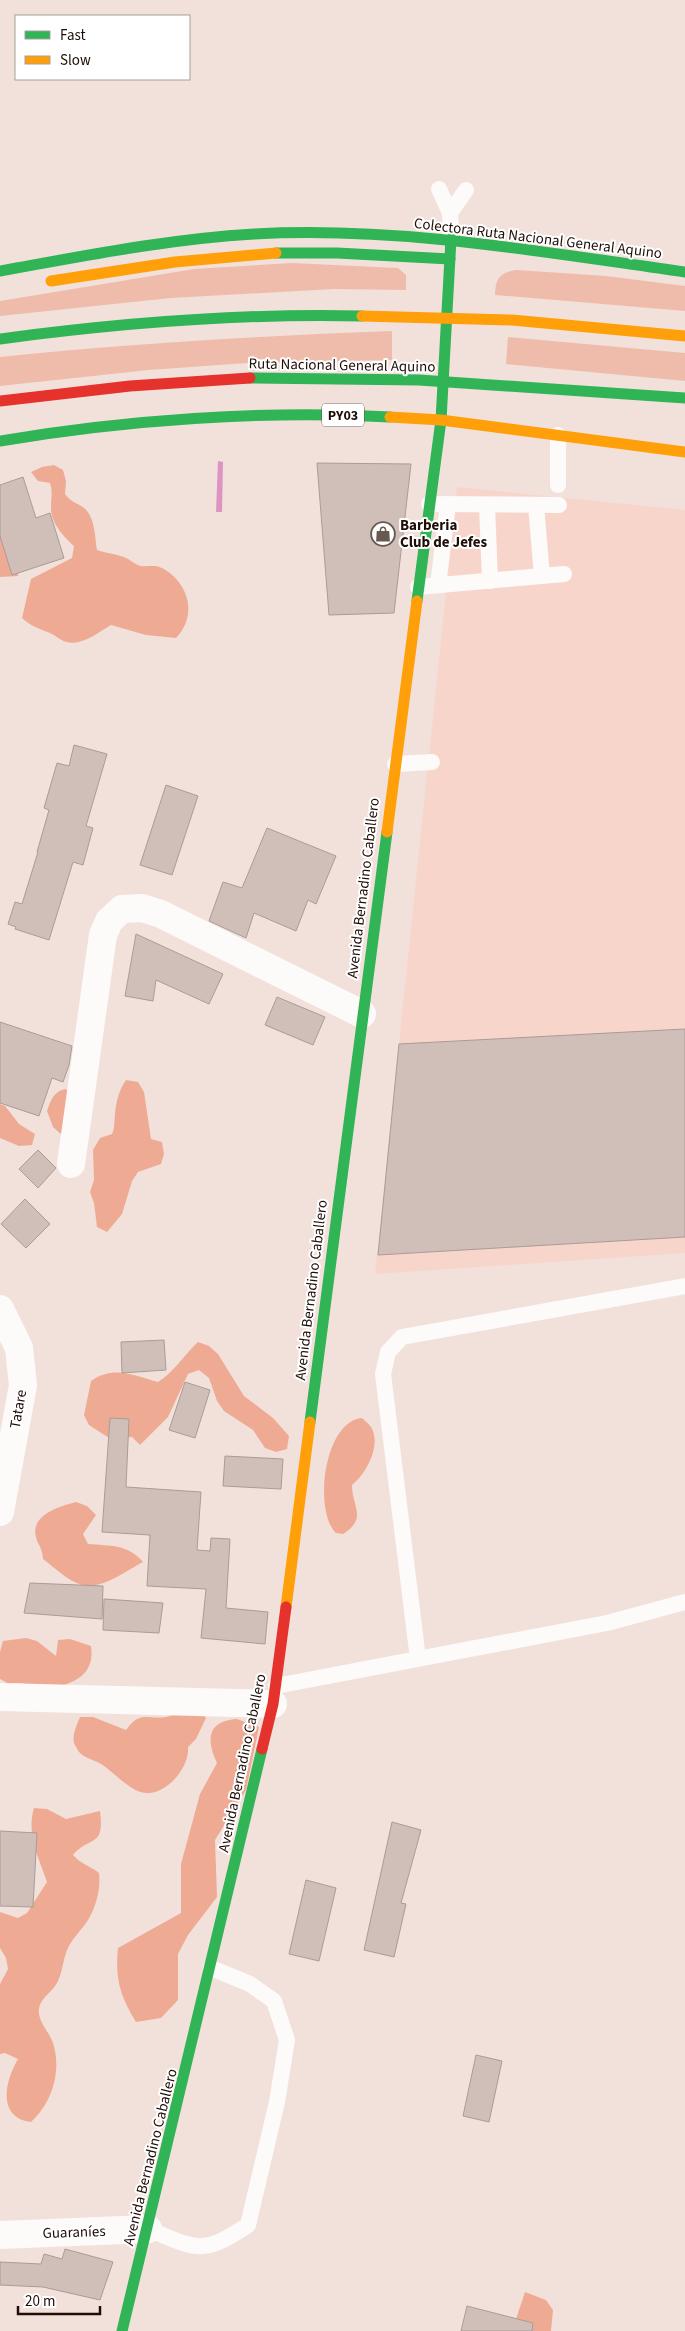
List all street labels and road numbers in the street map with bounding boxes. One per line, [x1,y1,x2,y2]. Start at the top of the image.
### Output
street label: Colectora Ruta Nacional General Aquino [413,213,663,264]
street label: Ruta Nacional General Aquino [248,353,436,378]
road number: PY03 [322,404,364,426]
street label: Avenida Bernadino Caballero [342,797,385,980]
street label: Avenida Bernadino Caballero [290,1199,333,1382]
street label: Tatare [5,1388,32,1430]
street label: Avenida Bernadino Caballero [213,1672,272,1854]
street label: Avenida Bernadino Caballero [118,2066,183,2248]
street label: Guaraníes [42,2221,106,2244]

